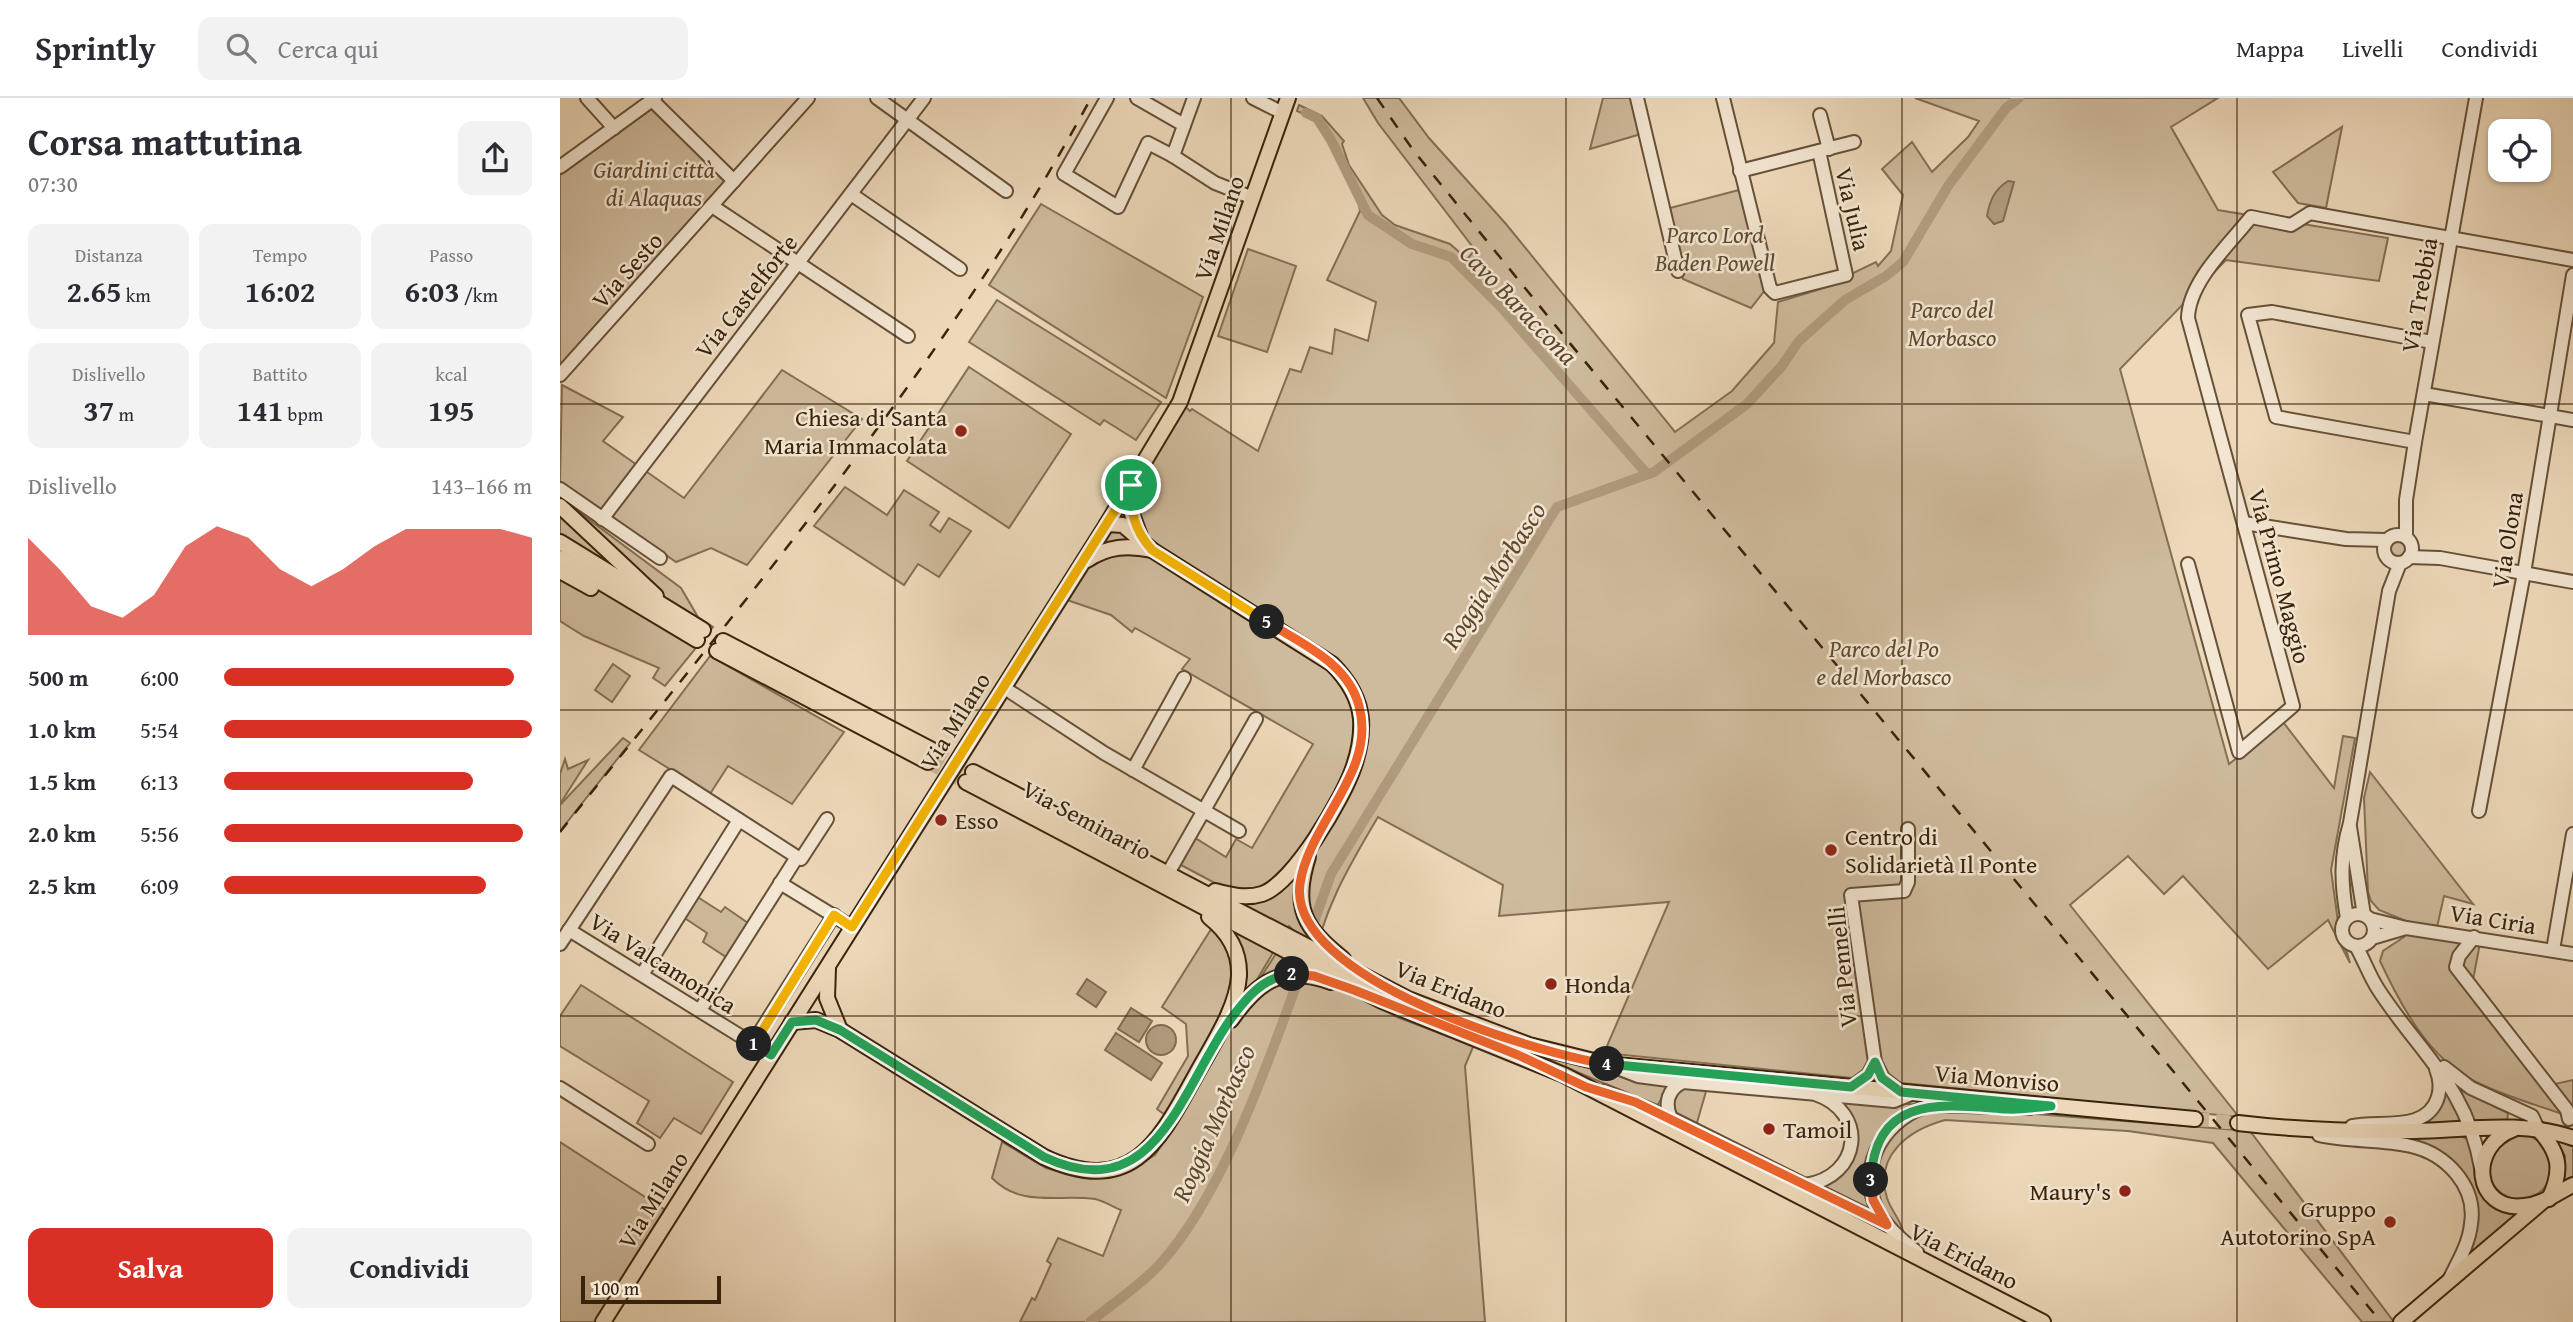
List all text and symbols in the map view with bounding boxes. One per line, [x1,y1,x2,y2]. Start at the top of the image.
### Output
search box [198,17,688,80]
text: Sprintly [35,24,156,72]
icon: search [222,29,260,67]
text: Cerca qui [278,29,379,68]
text: Mappa [2236,31,2304,66]
text: Livelli [2342,31,2403,66]
text: Condividi [2441,31,2538,66]
text: Corsa mattutina [28,113,302,169]
map controls [2488,119,2551,182]
button: locate [2488,119,2551,182]
button: share [458,121,532,195]
park label: Giardini città di Alaquas [593,152,715,215]
street label: Via Julia [1826,164,1880,255]
text: 07:30 [28,167,78,200]
street label: Via Milano [1185,171,1253,285]
park label: Parco Lord Baden Powell [1654,217,1775,280]
street label: Via Sesto [583,224,671,316]
street label: Via Castelforte [686,227,806,365]
water label: Cavo Baraccona [1451,234,1587,374]
street label: Via Trebbia [2392,234,2446,355]
text: Distanza [75,241,143,269]
text: Tempo [253,241,307,269]
text: Passo [429,241,473,269]
text: 2.65 [66,269,122,313]
text: 16:02 [245,269,315,313]
text: 6:03 [405,269,460,313]
text: km [122,281,151,309]
text: /km [460,281,498,309]
park label: Parco del Morbasco [1908,292,1996,355]
text: Dislivello [72,360,145,388]
text: Battito [253,360,307,388]
text: kcal [435,360,468,388]
text: 37 [83,388,114,432]
text: 141 [237,388,283,432]
text: 195 [428,388,475,432]
text: m [114,400,134,428]
text: bpm [283,400,323,428]
place label: Chiesa di Santa Maria Immacolata [764,400,948,463]
marker: Chiesa di Santa Maria Immacolata [953,423,969,439]
pin [1101,455,1161,515]
icon: arrive [1112,466,1150,504]
text: Dislivello [28,469,117,502]
text: 143–166 m [431,469,532,502]
street label: Via Primo Maggio [2240,485,2320,667]
street label: Via Olona [2482,488,2532,591]
water label: Roggia Morbasco [1430,494,1555,657]
pin: 5 [1250,604,1284,640]
text: 5 [1262,607,1271,635]
park label: Parco del Po e del Morbasco [1817,631,1951,694]
text: 500 m [28,661,89,694]
text: 6:00 [140,661,179,694]
street label: Via Milano [911,665,999,777]
text: 1.0 km [28,713,96,746]
text: 5:54 [140,713,179,746]
text: 1.5 km [28,765,96,798]
text: 6:13 [140,765,179,798]
street label: Via Seminario [1016,771,1158,869]
place label: Esso [955,803,998,838]
marker: Esso [933,812,949,828]
text: 2.0 km [28,817,96,850]
text: 5:56 [140,817,179,850]
place label: Centro di Solidarietà Il Ponte [1845,819,2037,882]
marker: Centro di Solidarietà Il Ponte [1823,842,1839,858]
text: 2.5 km [28,869,96,902]
text: 6:09 [140,869,179,902]
street label: Via Ciria [2447,895,2539,943]
street label: Via Valcamonica [583,904,744,1023]
street label: Via Pennelli [1818,904,1866,1029]
street label: Via Eridano [1390,951,1512,1027]
pin: 2 [1274,956,1310,992]
text: 2 [1287,959,1296,987]
place label: Honda [1565,967,1631,1002]
marker: Honda [1543,976,1559,992]
pin: 1 [736,1026,772,1062]
text: 1 [749,1029,758,1057]
water label: Roggia Morbasco [1161,1038,1265,1209]
pin: 4 [1590,1046,1624,1082]
text: 4 [1602,1049,1611,1077]
street label: Via Monviso [1933,1055,2061,1101]
place label: Tamoil [1783,1112,1852,1147]
marker: Tamoil [1761,1121,1777,1137]
street label: Via Milano [609,1144,697,1256]
pin: 3 [1854,1162,1888,1198]
text: 3 [1866,1165,1875,1193]
place label: Maury's [2029,1174,2111,1209]
marker: Maury's [2117,1183,2133,1199]
place label: Gruppo Autotorino SpA [2220,1191,2376,1254]
street label: Via Eridano [1904,1214,2024,1298]
marker: Gruppo Autotorino SpA [2382,1214,2398,1230]
button: Salva [28,1228,273,1308]
button: Condividi [287,1228,532,1308]
scale bar [581,1273,721,1305]
text: 100 m [592,1274,639,1302]

